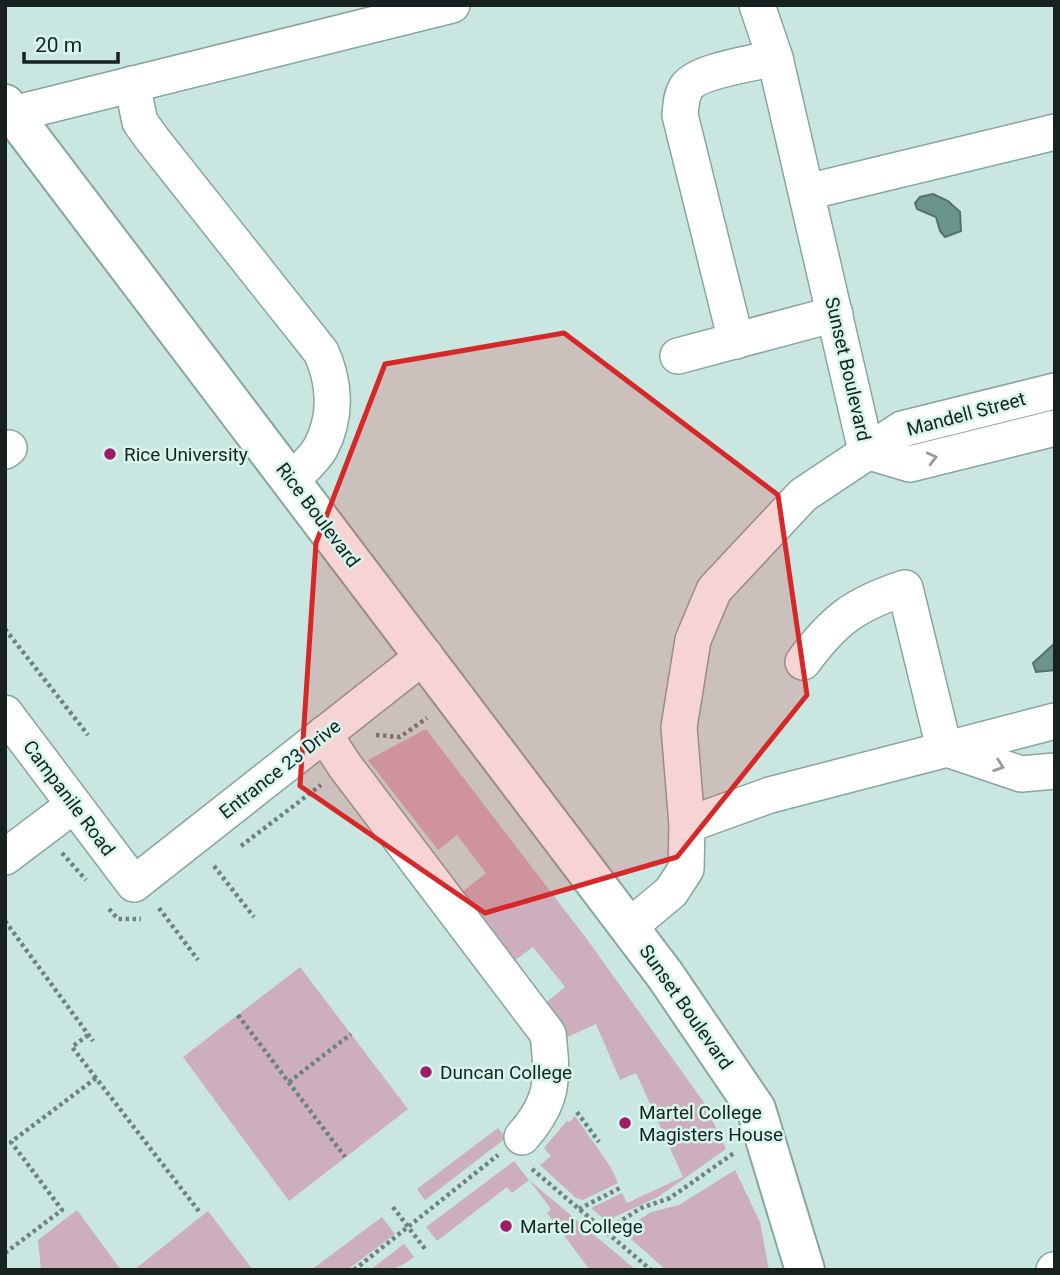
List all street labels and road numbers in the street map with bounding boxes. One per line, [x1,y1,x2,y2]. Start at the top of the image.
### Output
street label: Sunset Boulevard [820,295,876,443]
street label: Mandell Street [904,387,1028,441]
street label: Rice Boulevard [271,458,365,572]
street label: Entrance 23 Drive [215,714,345,824]
street label: Campanile Road [18,736,120,860]
street label: Sunset Boulevard [634,940,738,1074]

